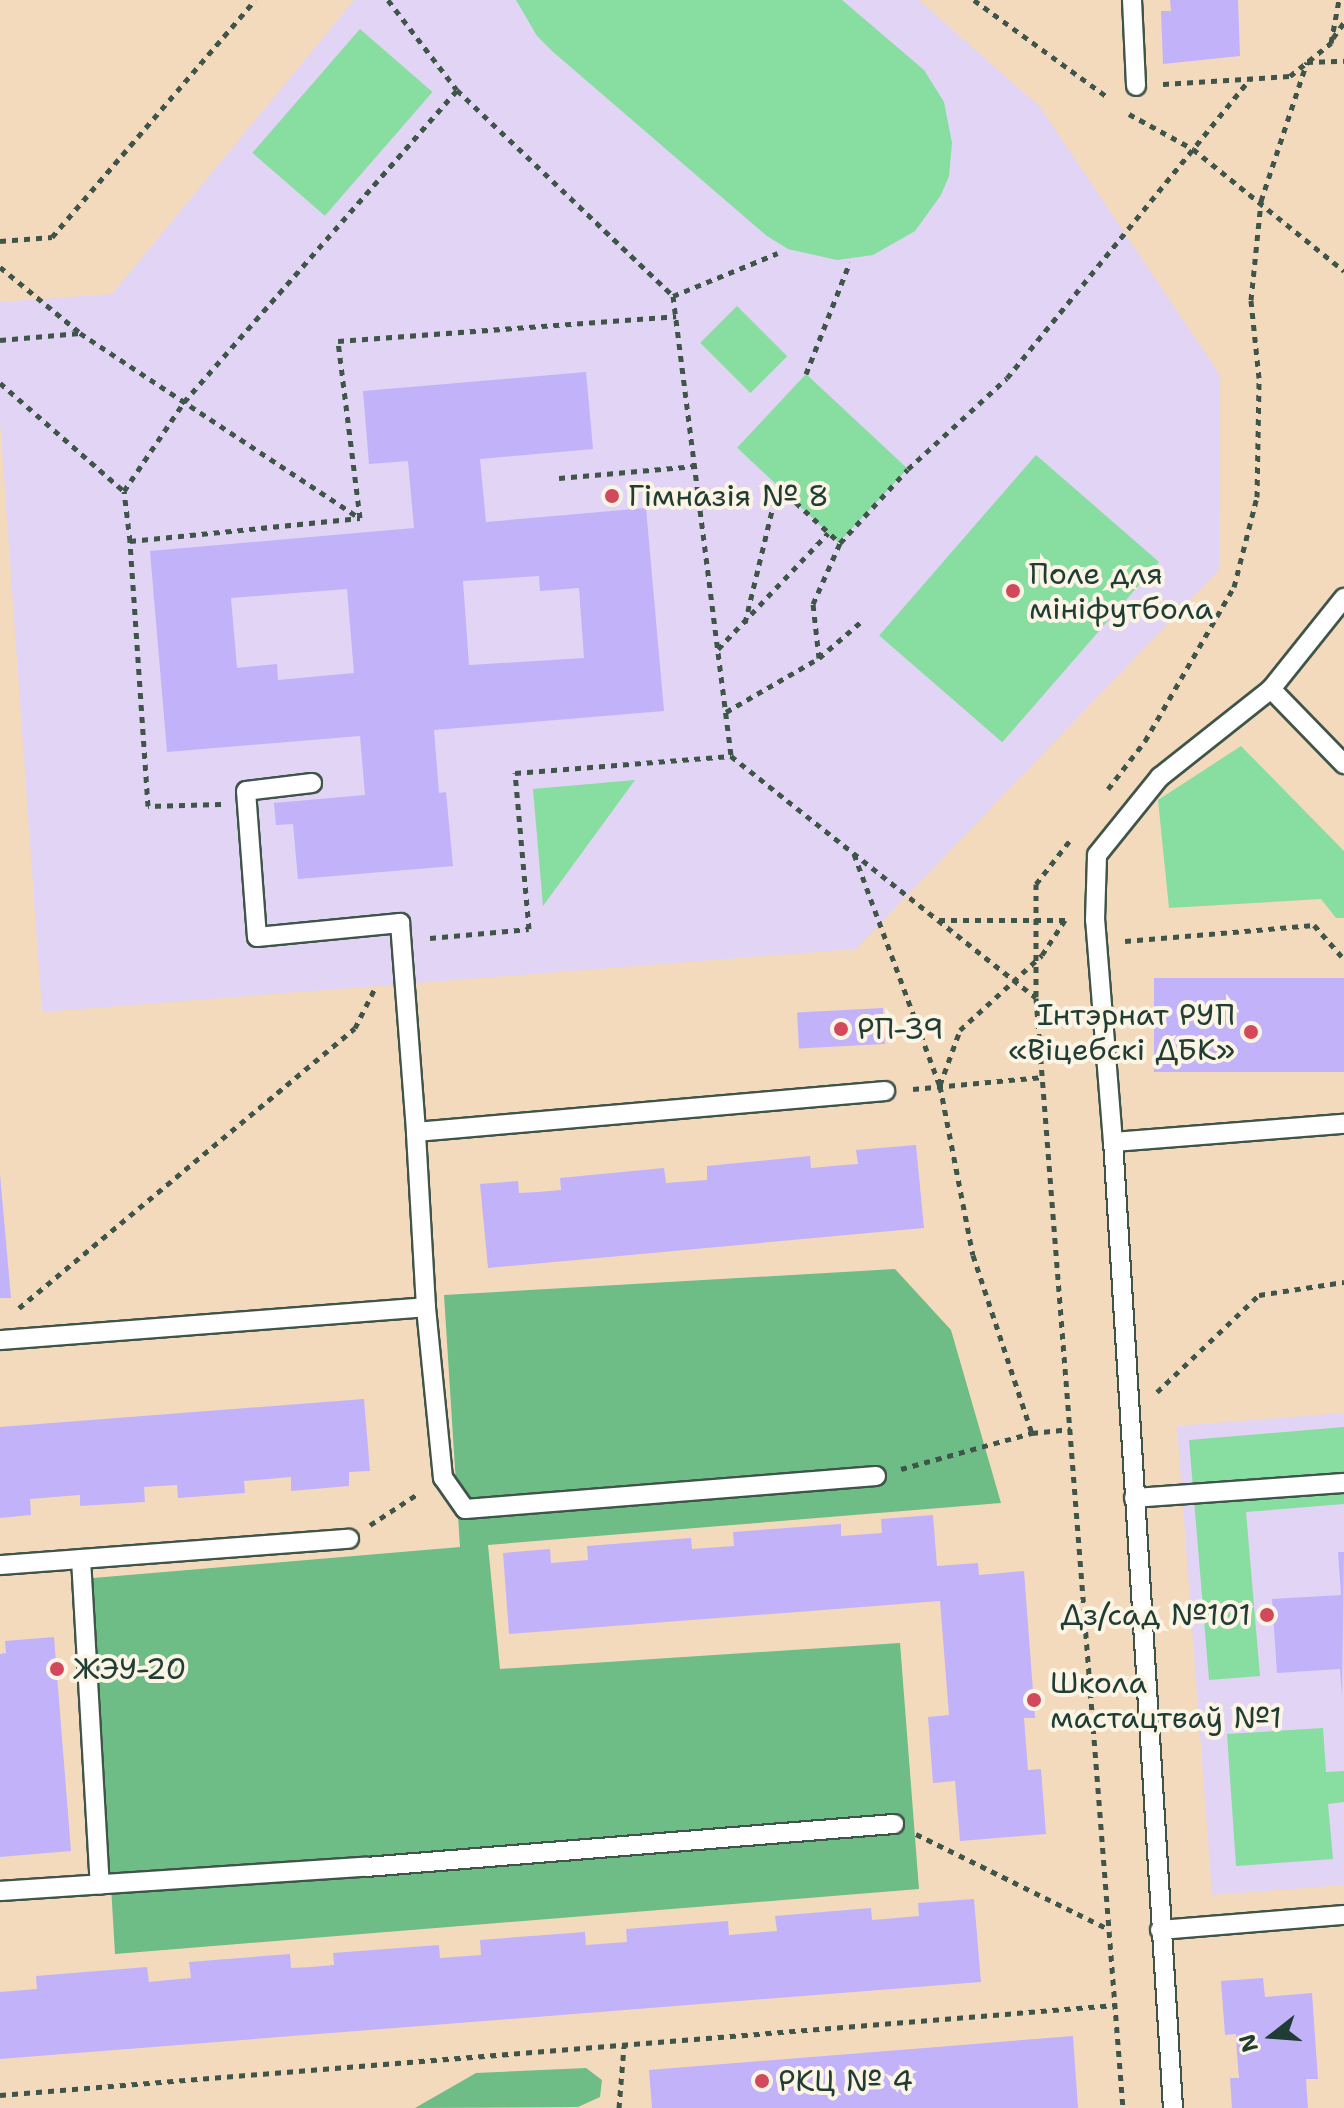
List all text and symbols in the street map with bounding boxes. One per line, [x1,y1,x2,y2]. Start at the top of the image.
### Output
place label: Гімназія № 8 [628,478,829,514]
marker: Гімназія № 8 [603,487,621,505]
place label: Поле для мініфутбола [1029,556,1213,626]
marker: Поле для мініфутбола [1004,582,1022,600]
place label: Інтэрнат РУП «Віцебскі ДБК» [1008,997,1235,1068]
place label: РП-39 [857,1011,944,1047]
marker: РП-39 [832,1020,850,1038]
marker: Інтэрнат РУП «Віцебскі ДБК» [1242,1023,1260,1041]
place label: Дз/сад №101 [1060,1597,1251,1633]
marker: Дз/сад №101 [1258,1606,1276,1624]
place label: ЖЭУ-20 [73,1651,186,1687]
marker: ЖЭУ-20 [48,1660,66,1678]
place label: Школа мастацтваў №1 [1050,1665,1282,1736]
marker: Школа мастацтваў №1 [1025,1691,1043,1709]
north arrow [1232,1996,1312,2076]
text: N [1232,2031,1265,2056]
place label: РКЦ № 4 [778,2063,913,2099]
marker: РКЦ № 4 [753,2072,771,2090]

